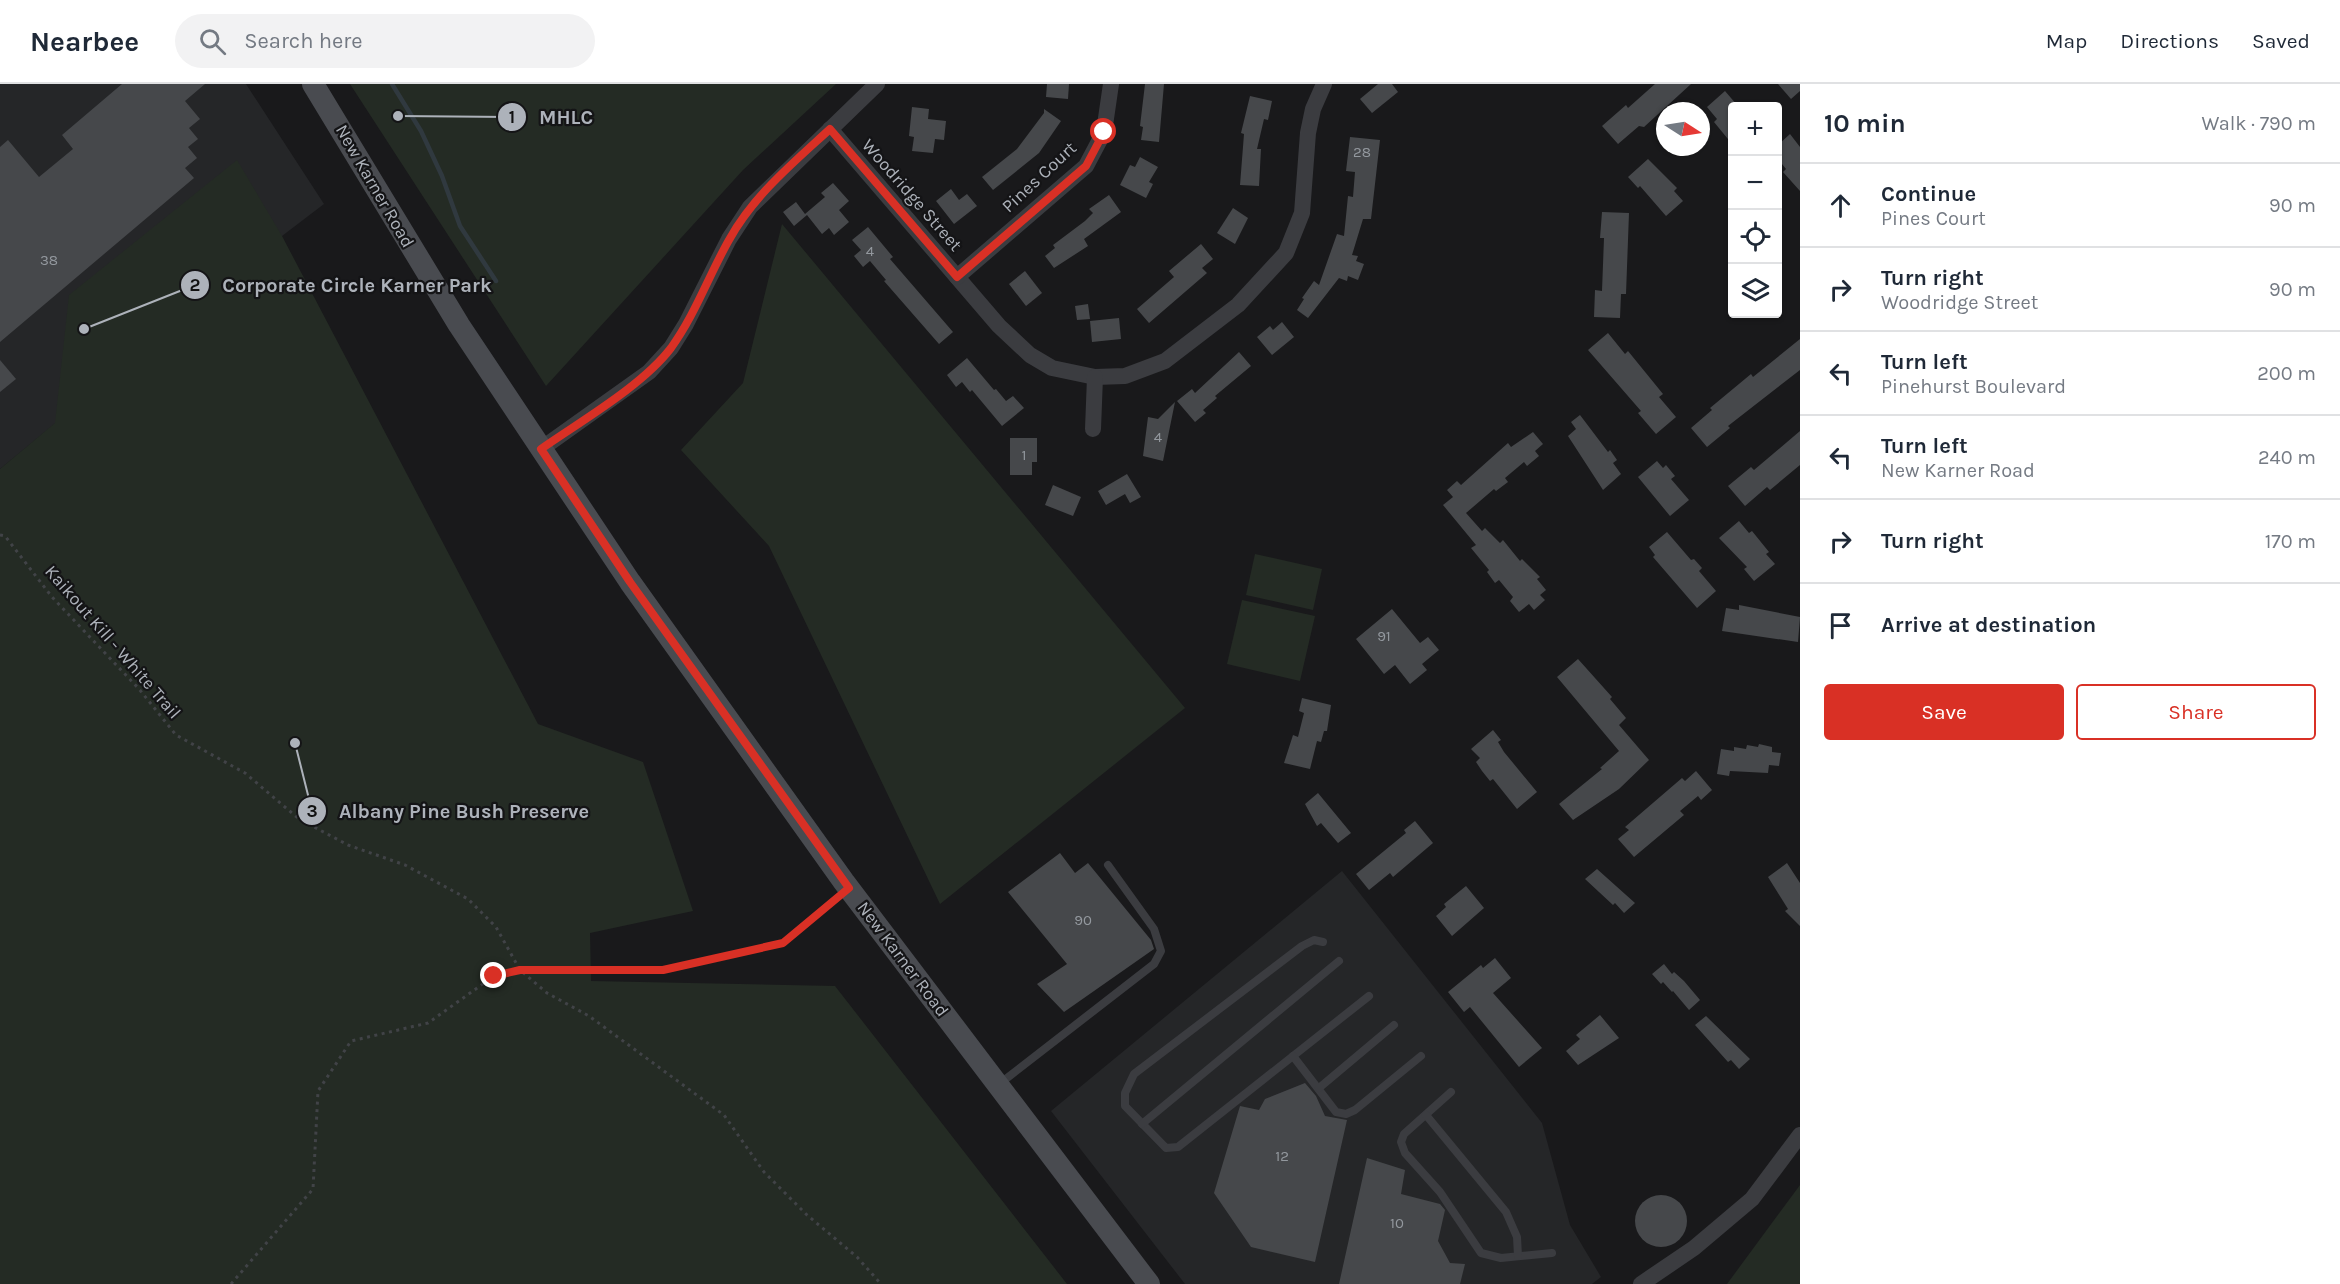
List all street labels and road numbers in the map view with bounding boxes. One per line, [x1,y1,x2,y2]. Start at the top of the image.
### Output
street label: New Karner Road [331,121,419,251]
street label: Woodridge Street [857,134,967,256]
street label: Pines Court [997,137,1081,217]
street label: Kaikout Kill - White Trail [40,561,186,723]
street label: New Karner Road [853,897,953,1021]

